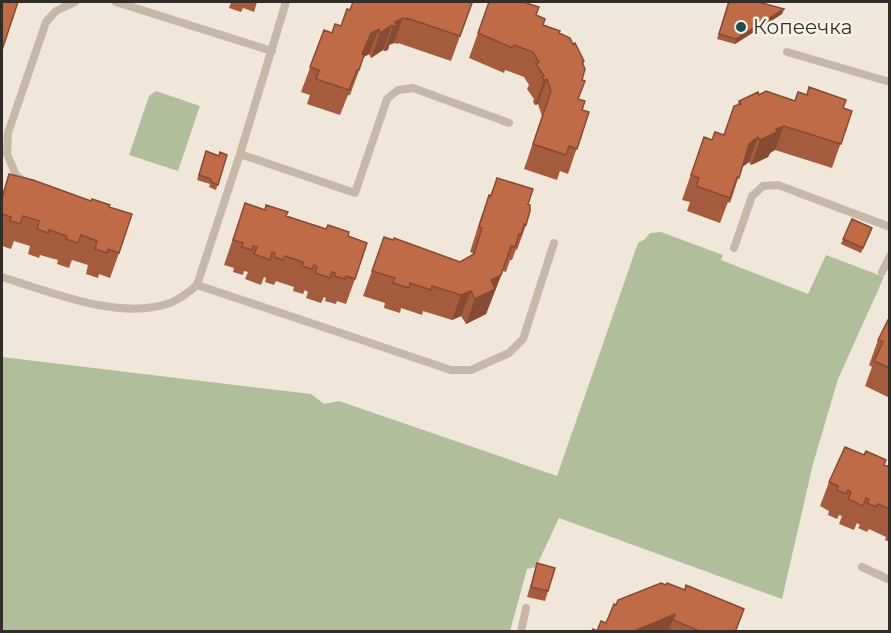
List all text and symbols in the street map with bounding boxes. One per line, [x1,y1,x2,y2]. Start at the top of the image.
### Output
place label: Копеечка [753,15,852,39]
marker: Копеечка [734,20,748,34]

